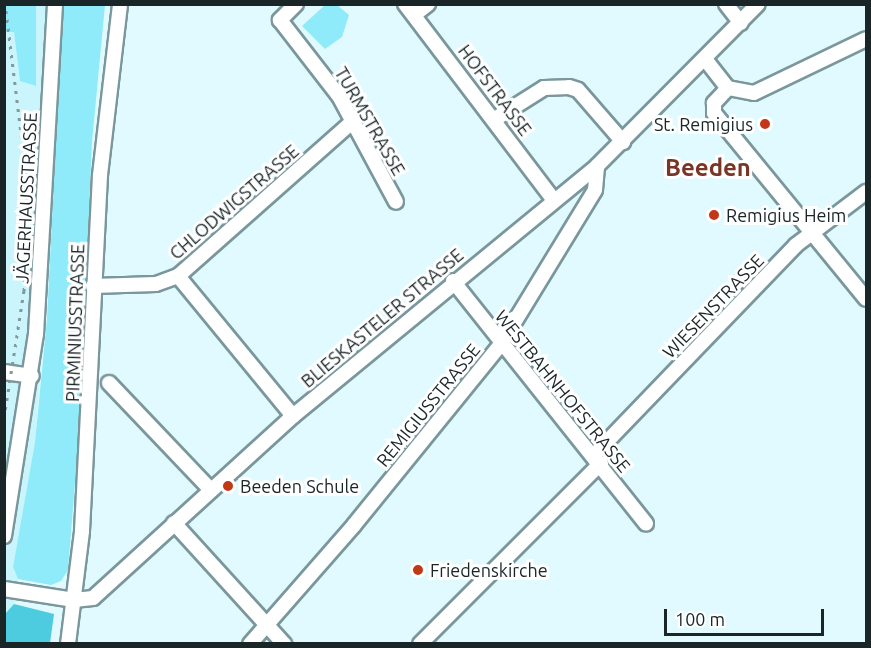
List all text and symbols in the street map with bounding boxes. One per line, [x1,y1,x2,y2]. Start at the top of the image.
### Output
street label: HOFSTRASSE [454,40,536,140]
street label: TURMSTRASSE [330,63,410,179]
street label: JÄGERHAUSSTRASSE [11,112,41,284]
place label: St. Remigius [654,113,753,135]
marker: St. Remigius [758,117,772,131]
street label: CHLODWIGSTRASSE [165,140,303,264]
district label: Beeden [665,154,751,182]
place label: Remigius Heim [726,204,846,226]
marker: Remigius Heim [707,208,721,222]
street label: PIRMINIUSSTRASSE [61,244,89,402]
street label: BLIESKASTELER STRASSE [297,244,467,392]
street label: WIESENSTRASSE [658,250,768,362]
street label: WESTBAHNHOFSTRASSE [491,305,635,477]
street label: REMIGIUSSTRASSE [372,339,484,471]
place label: Beeden Schule [240,475,359,497]
marker: Beeden Schule [221,479,235,493]
place label: Friedenskirche [430,559,548,581]
marker: Friedenskirche [411,563,425,577]
scale bar [667,597,828,635]
text: 100 m [675,609,725,629]

